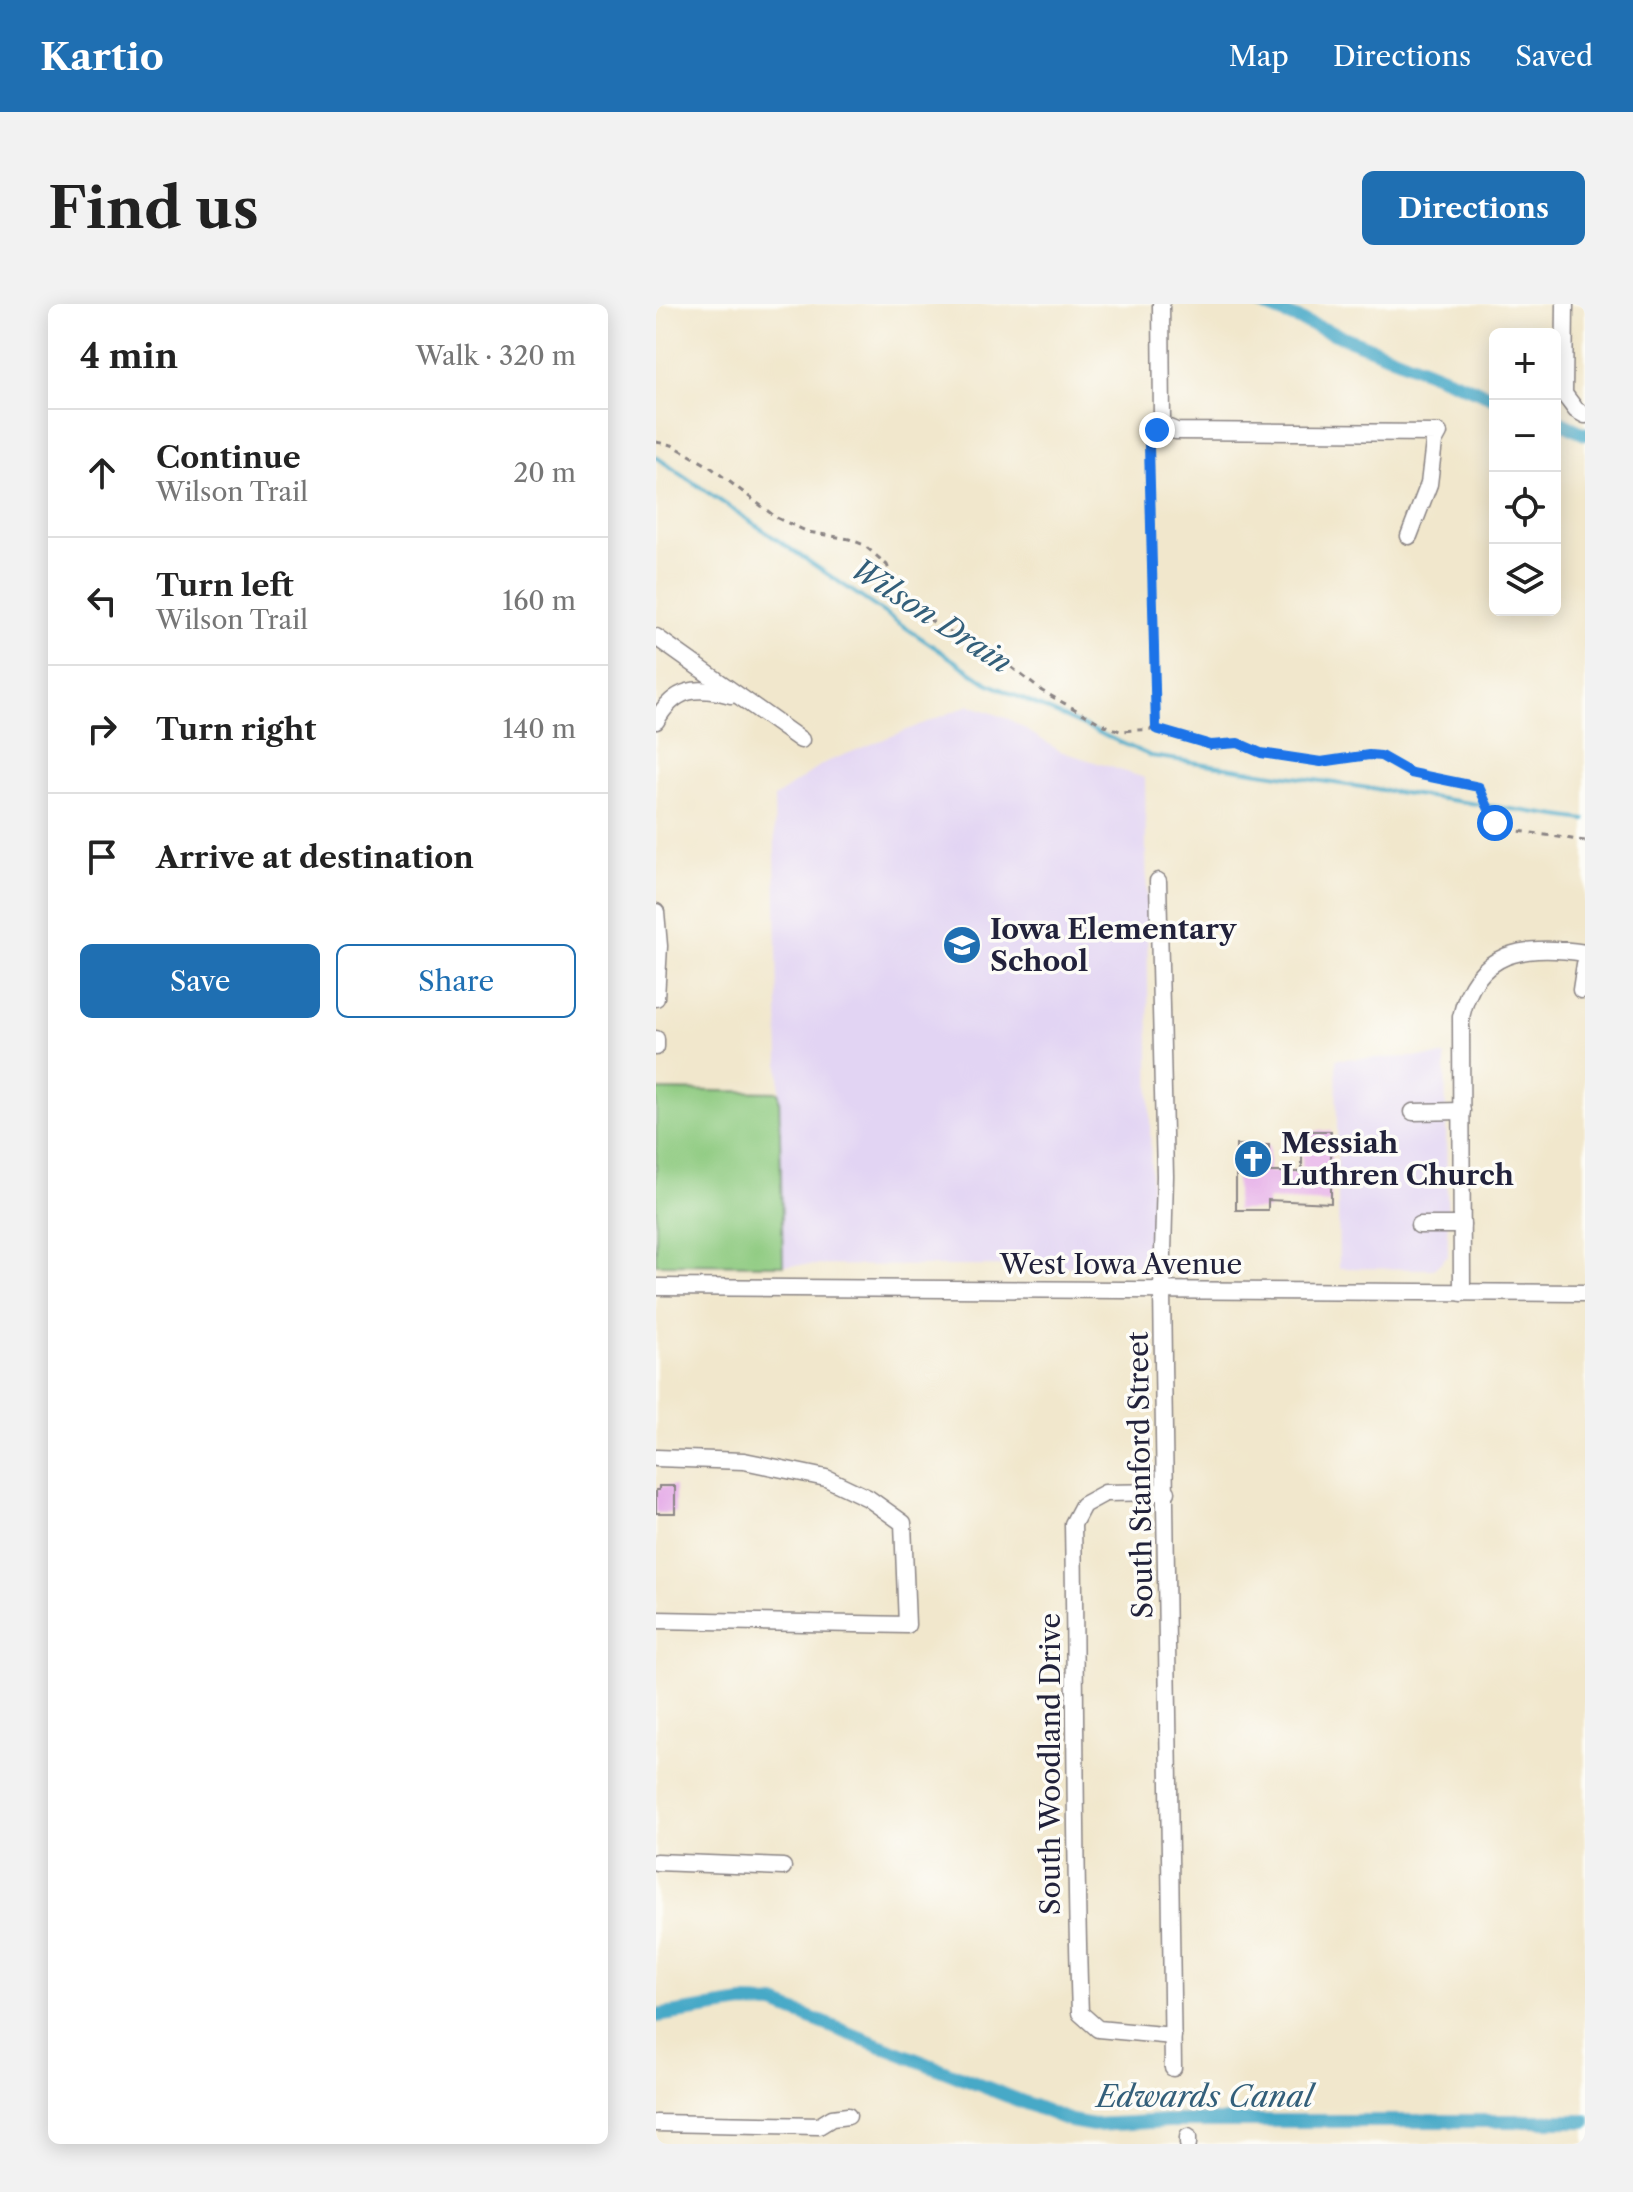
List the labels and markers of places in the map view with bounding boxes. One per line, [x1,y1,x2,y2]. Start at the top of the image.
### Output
place label: Iowa Elementary School [990,912,1237,978]
school or university icon: Iowa Elementary School [941,924,983,966]
place label: Messiah Luthren Church [1281,1126,1514,1192]
church icon: Messiah Luthren Church [1232,1138,1274,1180]

